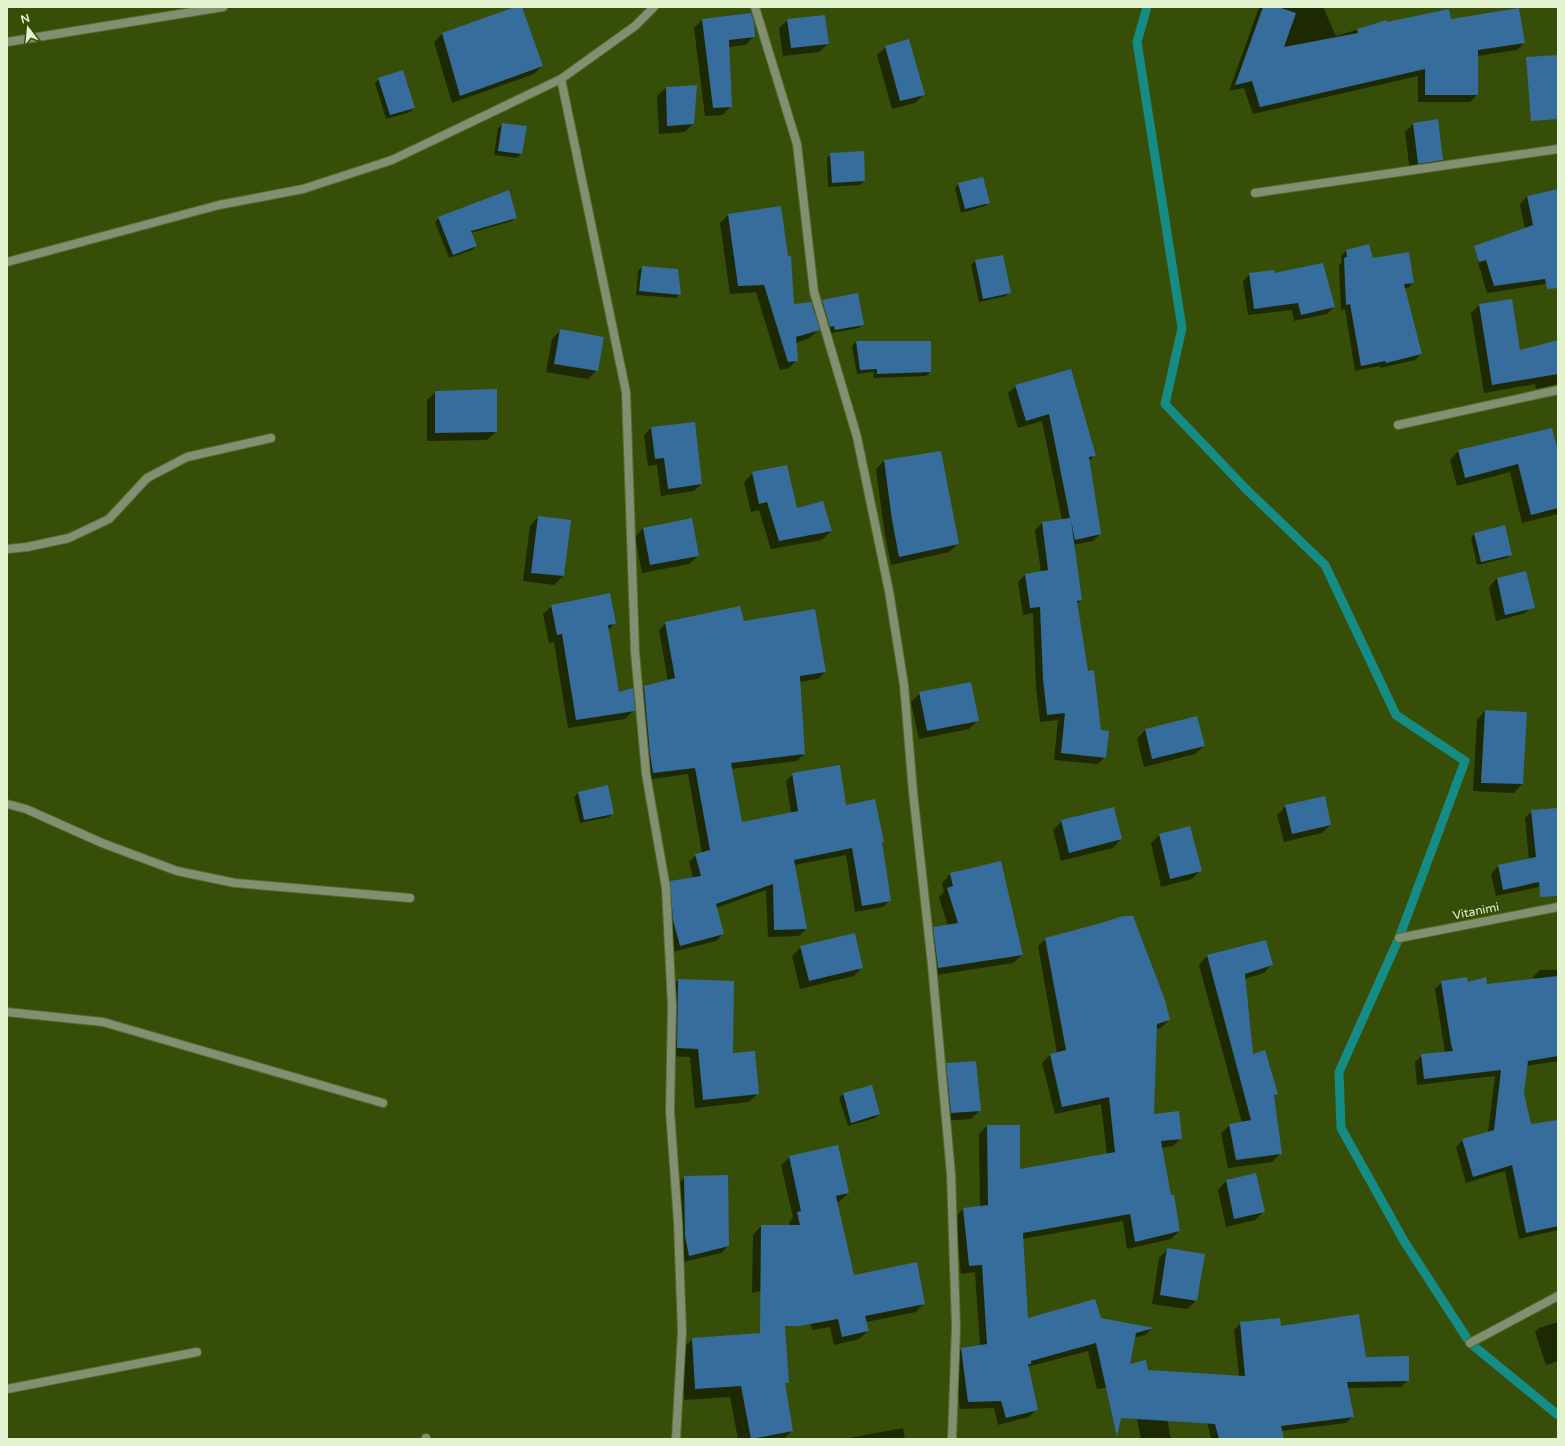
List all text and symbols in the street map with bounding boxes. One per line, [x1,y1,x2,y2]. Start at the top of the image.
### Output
north arrow [8,8,48,48]
text: N [19,11,31,26]
street label: Vitanimi [1452,900,1500,922]

